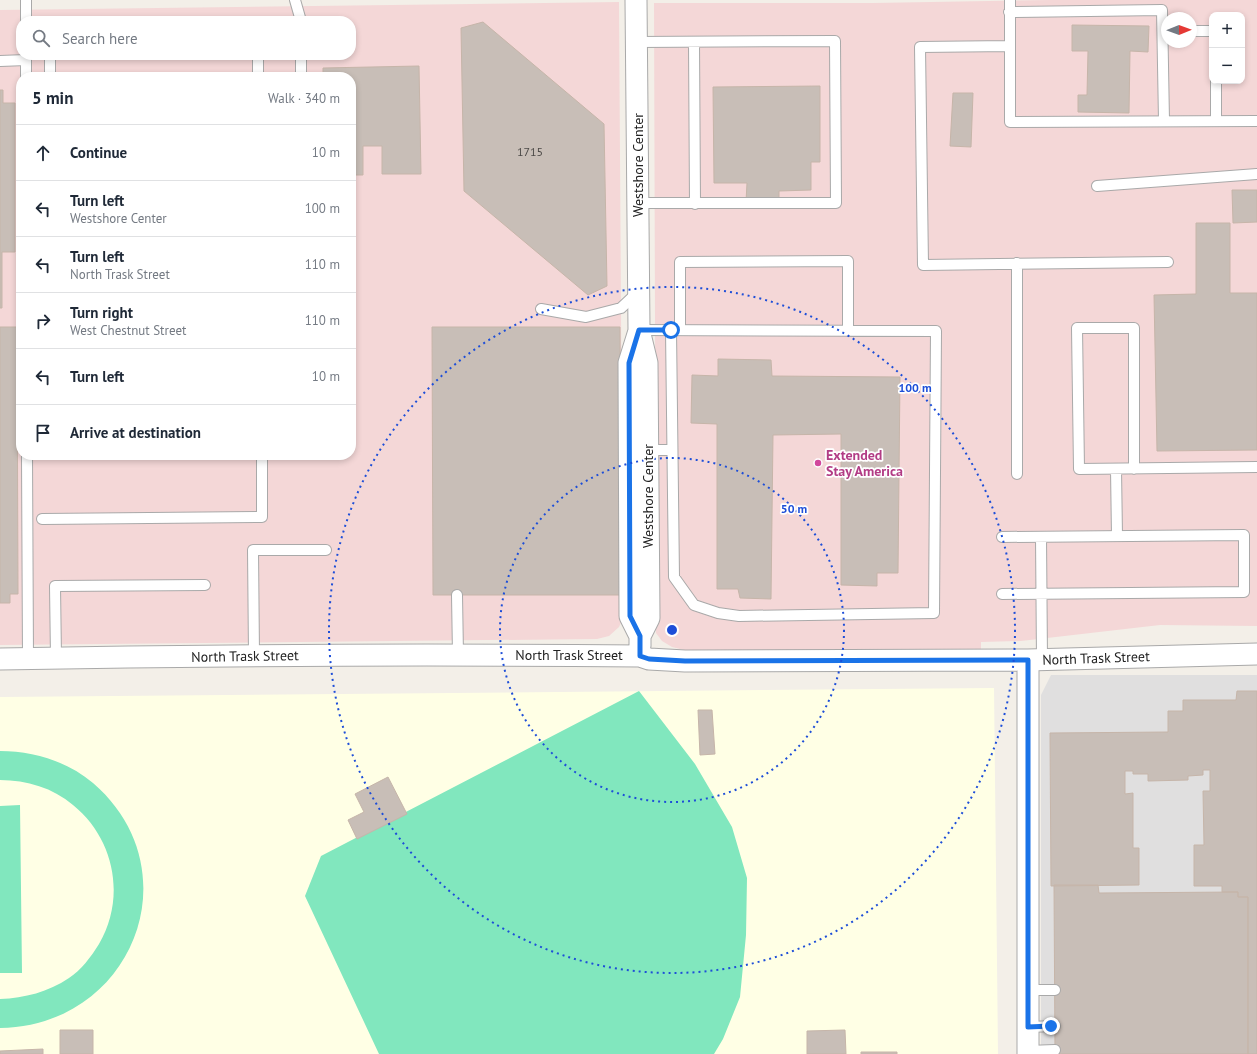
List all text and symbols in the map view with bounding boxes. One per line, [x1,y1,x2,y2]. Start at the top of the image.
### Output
north arrow [1161,12,1197,48]
map controls [1209,12,1245,84]
button: + [1209,12,1245,48]
search box [16,16,356,60]
icon: search [30,27,52,49]
text: Search here [62,29,138,48]
button: − [1209,48,1245,84]
text: 5 min [32,87,73,109]
text: Walk · 340 m [268,90,340,107]
street label: Westshore Center [629,113,647,217]
icon: ahead [32,142,54,164]
text: Continue [70,143,127,162]
text: 10 m [312,144,340,161]
house number: 1715 [517,144,543,159]
text: Turn left [70,191,124,210]
icon: left [32,198,54,220]
text: 100 m [305,200,340,217]
text: Westshore Center [70,210,167,227]
text: Turn left [70,247,124,266]
icon: left [32,254,54,276]
text: 110 m [305,256,340,273]
text: North Trask Street [70,266,170,283]
text: Turn right [70,303,133,322]
icon: right [32,310,54,332]
text: 110 m [305,312,340,329]
route start [662,321,680,339]
text: West Chestnut Street [70,322,186,339]
icon: left [32,366,54,388]
text: Turn left [70,367,124,386]
text: 10 m [312,368,340,385]
text: 100 m [898,380,932,395]
icon: arrive [32,422,54,444]
text: Arrive at destination [70,423,201,442]
street label: Westshore Center [639,444,657,548]
place label: Extended Stay America [826,446,903,480]
marker: Extended Stay America [813,458,823,468]
text: 50 m [781,501,807,516]
centre of rings [665,623,679,637]
street label: North Trask Street [191,646,299,666]
street label: North Trask Street [515,646,623,664]
street label: North Trask Street [1042,647,1150,669]
route end [1042,1017,1060,1035]

